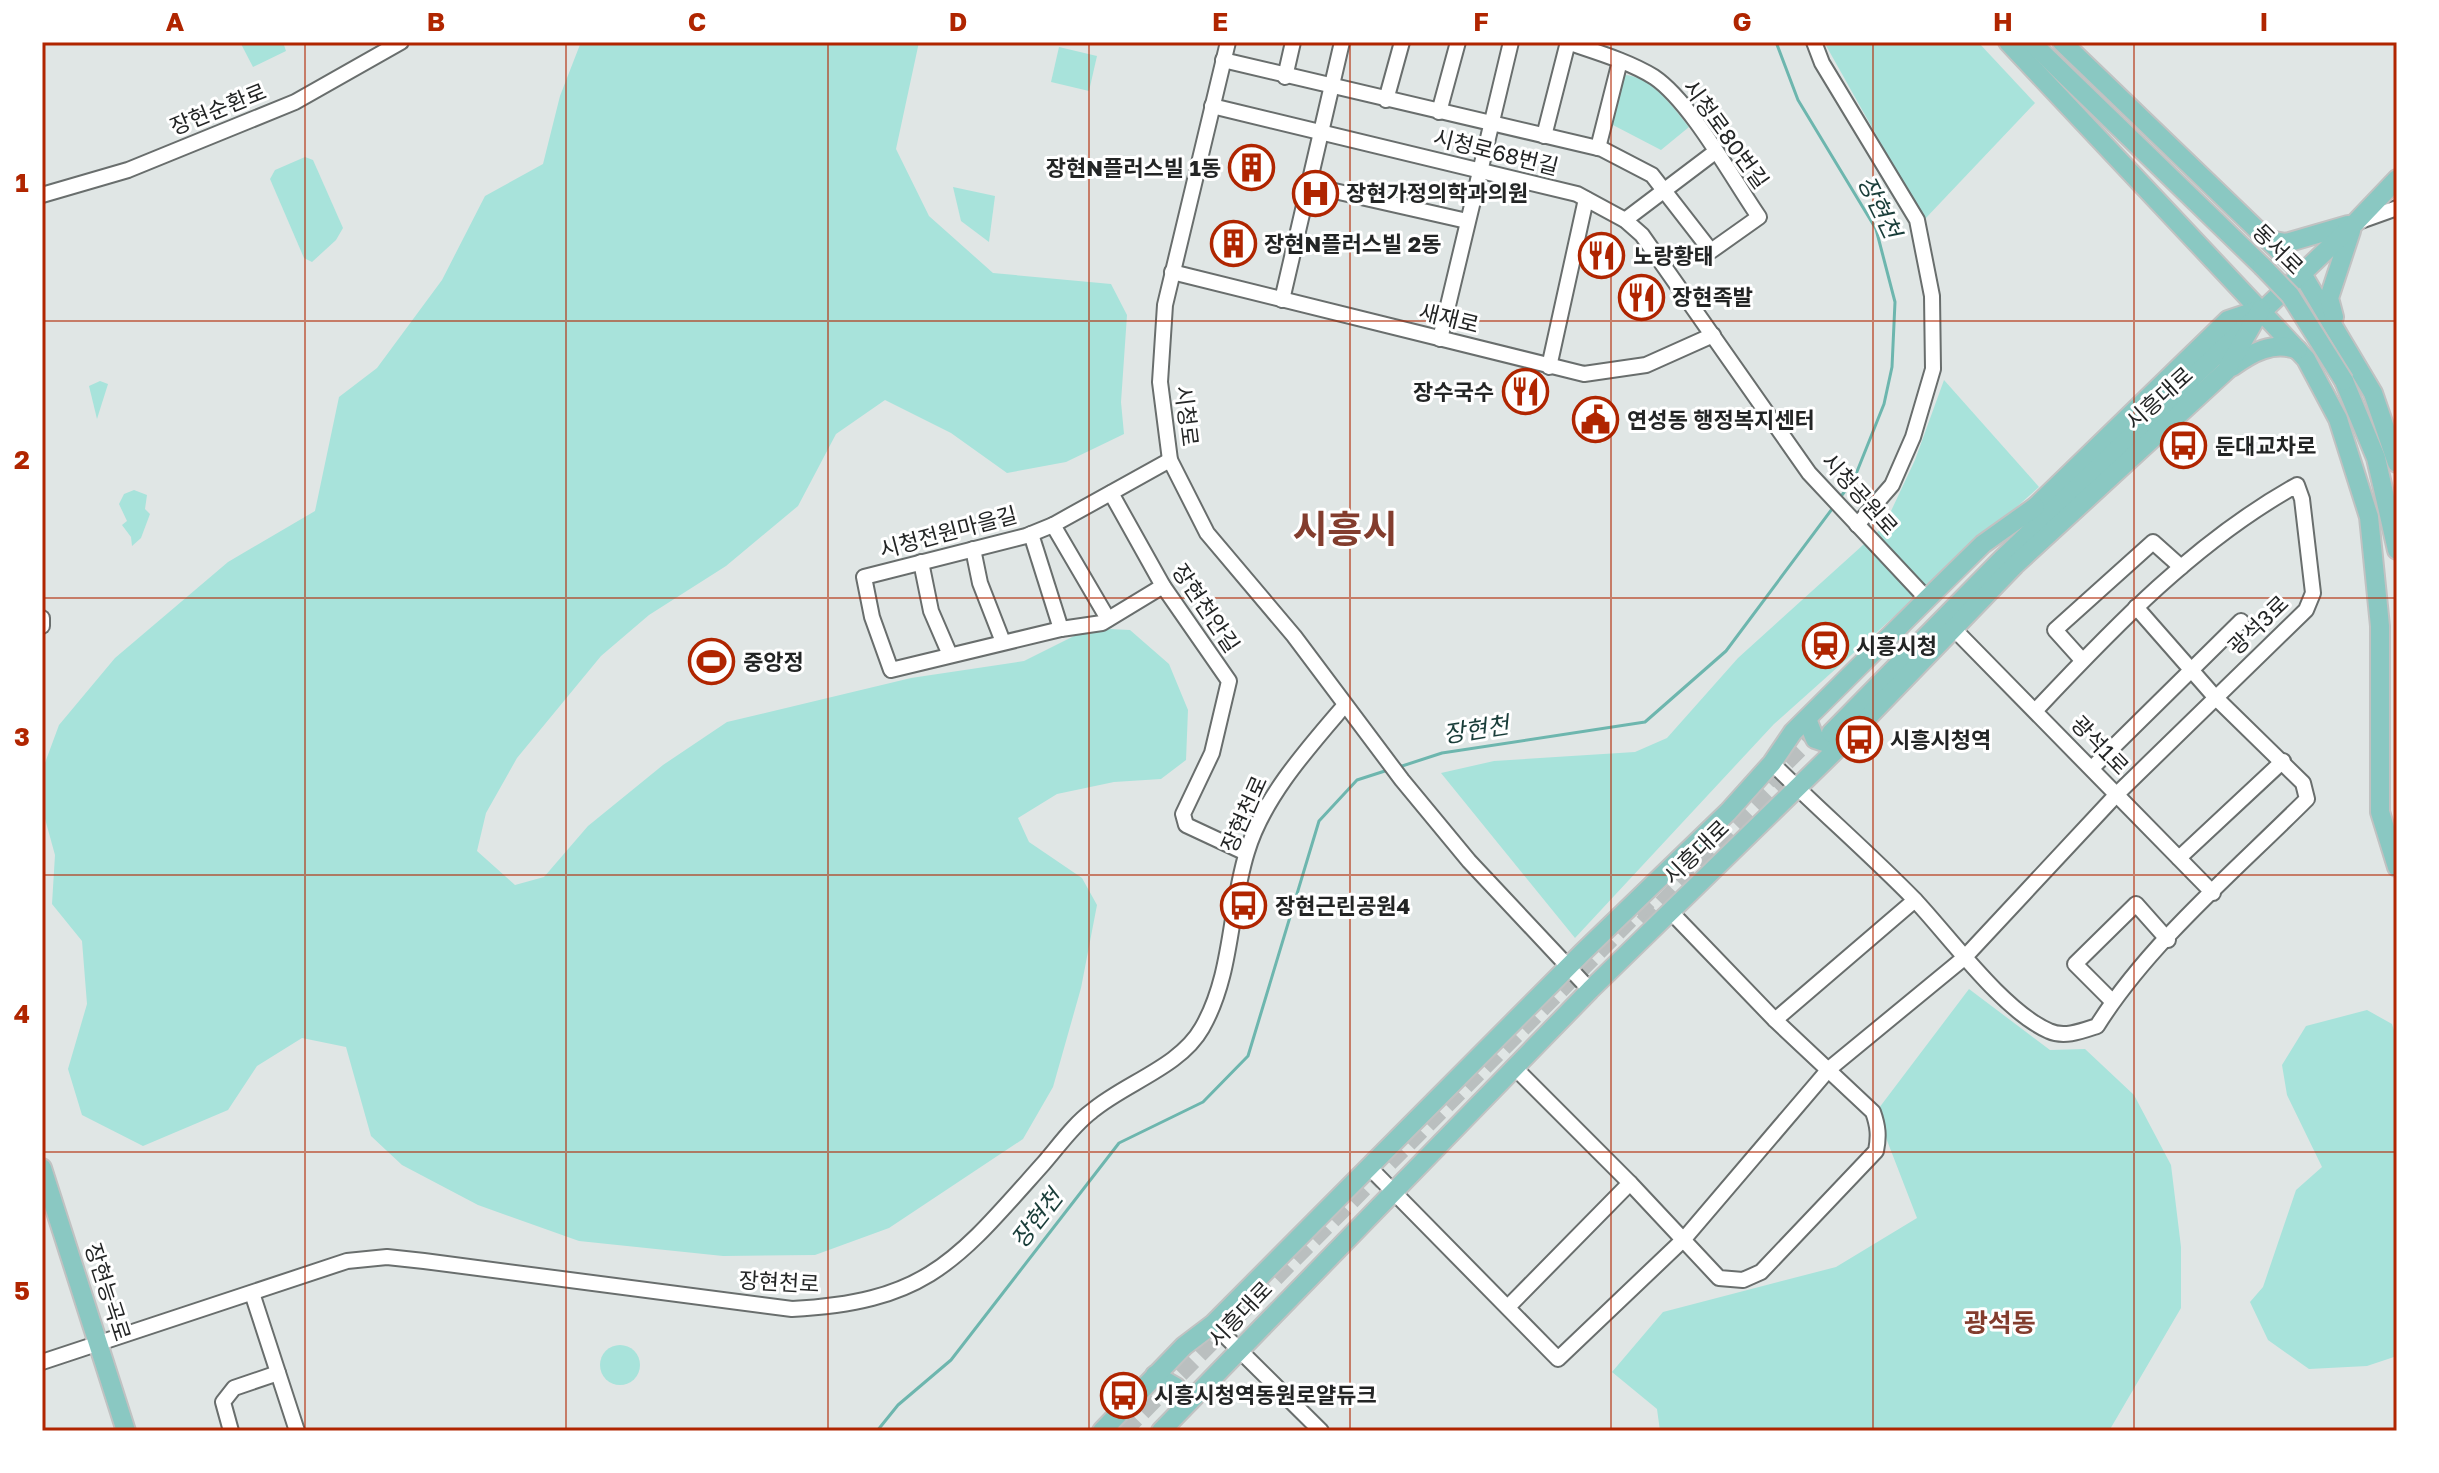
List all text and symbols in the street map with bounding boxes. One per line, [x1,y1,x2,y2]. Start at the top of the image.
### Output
text: A [166,6,185,37]
text: B [427,6,445,37]
text: C [688,6,706,37]
text: D [949,6,967,37]
text: E [1212,6,1228,37]
text: F [1473,6,1489,37]
text: G [1732,6,1752,37]
text: H [1993,6,2013,37]
text: I [2260,6,2268,37]
street label: 시청로80번길 [1678,74,1775,194]
street label: 장현순환로 [166,77,270,140]
street label: 시청로68번길 [1431,123,1561,180]
building icon: 장현N플러스빌 1동 [1228,144,1276,192]
place label: 장현N플러스빌 1동 [1046,154,1221,181]
text: 1 [15,167,29,198]
hospital icon: 장현가정의학과의원 [1291,169,1339,217]
water label: 장현천 [1853,170,1909,245]
place label: 장현가정의학과의원 [1346,179,1528,206]
street label: 동서로 [2247,218,2309,280]
building icon: 장현N플러스빌 2동 [1209,220,1257,268]
place label: 장현N플러스빌 2동 [1264,230,1441,257]
restaurant icon: 노랑황태 [1578,232,1626,280]
place label: 노랑황태 [1633,242,1714,269]
restaurant icon: 장현족발 [1617,273,1665,321]
place label: 장현족발 [1672,283,1753,310]
street label: 새재로 [1416,297,1482,338]
street label: 시흥대로 [2120,361,2198,435]
restaurant icon: 장수국수 [1501,368,1549,416]
place label: 장수국수 [1413,378,1494,405]
street label: 시청로 [1170,384,1205,448]
public building icon: 연성동 행정복지센터 [1572,396,1620,444]
place label: 연성동 행정복지센터 [1627,406,1815,433]
bus stop icon: 둔대교차로 [2160,422,2208,470]
place label: 둔대교차로 [2215,432,2316,459]
text: 2 [14,444,30,475]
street label: 시청공원로 [1816,447,1904,540]
street label: 시청전원마을길 [876,500,1020,563]
district label: 시흥시 [1293,506,1397,551]
street label: 장현천안길 [1167,558,1246,657]
street label: 광석3로 [2222,589,2294,660]
station icon: 시흥시청 [1801,622,1849,670]
place label: 시흥시청 [1856,632,1937,659]
sports icon: 중앙정 [688,638,736,686]
place label: 중앙정 [743,648,804,675]
water label: 장현천 [1441,709,1514,748]
street label: 광석1로 [2066,710,2135,780]
bus stop icon: 시흥시청역 [1835,716,1883,764]
text: 3 [14,721,30,752]
place label: 시흥시청역 [1890,726,1991,753]
street label: 장현천로 [1215,771,1272,856]
street label: 시흥대로 [1657,814,1734,889]
bus stop icon: 장현근린공원4 [1220,882,1268,930]
place label: 장현근린공원4 [1275,892,1410,919]
text: 4 [14,998,30,1029]
water label: 장현천 [1004,1181,1069,1253]
street label: 장현능곡로 [80,1240,137,1344]
street label: 장현천로 [738,1266,820,1297]
text: 5 [14,1275,30,1306]
street label: 시흥대로 [1202,1275,1277,1352]
district label: 광석동 [1964,1307,2036,1338]
bus stop icon: 시흥시청역동원로얄듀크 [1099,1371,1147,1419]
place label: 시흥시청역동원로얄듀크 [1154,1381,1377,1408]

